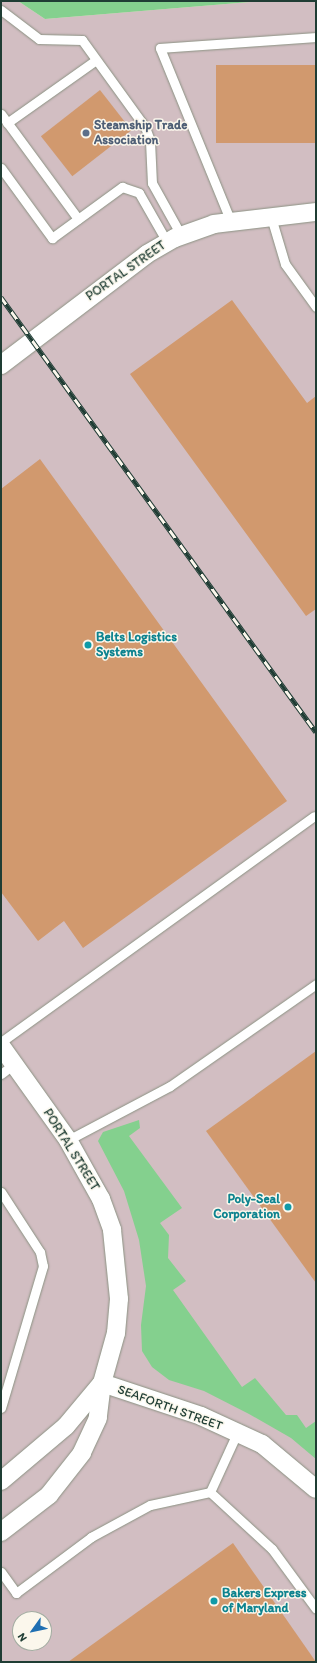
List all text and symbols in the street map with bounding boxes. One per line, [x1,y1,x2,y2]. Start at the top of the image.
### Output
place label: Steamship Trade Association [94,118,186,149]
marker: Steamship Trade Association [81,128,91,138]
street label: PORTAL STREET [83,238,169,304]
place label: Belts Logistics Systems [96,630,177,661]
marker: Belts Logistics Systems [83,640,93,650]
street label: PORTAL STREET [39,1106,103,1194]
place label: Poly-Seal Corporation [213,1192,280,1223]
marker: Poly-Seal Corporation [283,1202,293,1212]
street label: SEAFORTH STREET [115,1382,225,1434]
place label: Bakers Express of Maryland [222,1586,307,1617]
marker: Bakers Express of Maryland [209,1596,219,1606]
north arrow [12,1611,52,1651]
text: N [15,1631,30,1644]

